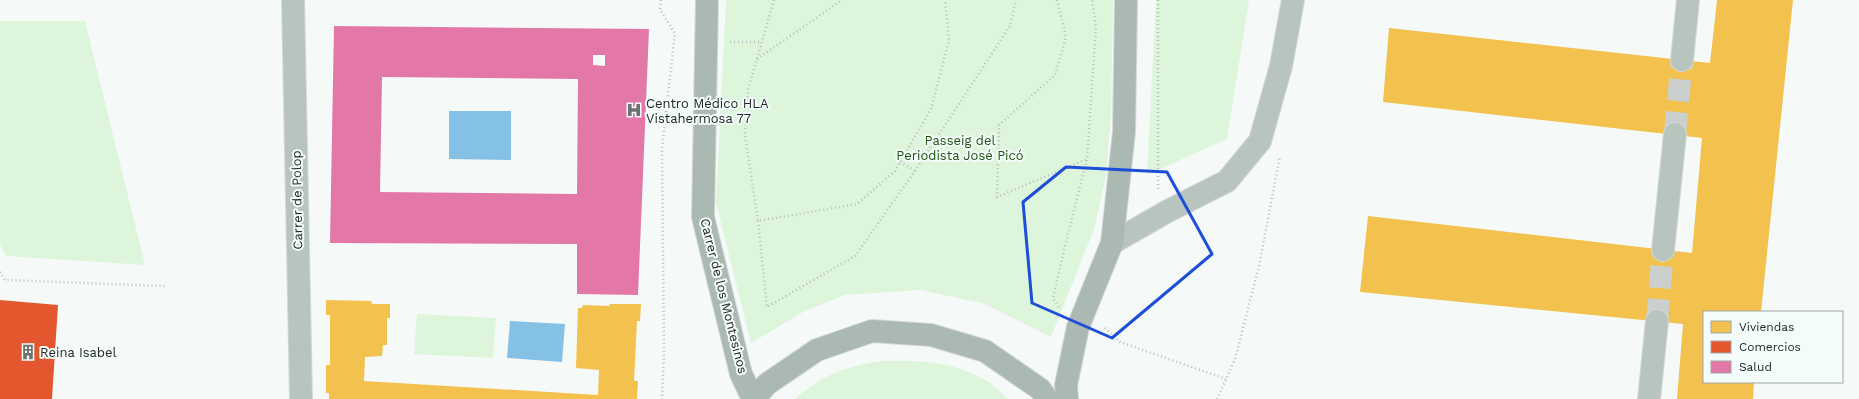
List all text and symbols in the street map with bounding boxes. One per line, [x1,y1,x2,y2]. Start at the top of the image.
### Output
place label: Centro Médico HLA Vistahermosa 77 [646,96,769,126]
hospital icon: Centro Médico HLA Vistahermosa 77 [625,101,643,119]
park label: Passeig del Periodista José Picó [896,133,1024,163]
street label: Carrer de Polop [289,150,305,250]
street label: Carrer de los Montesinos [697,217,751,375]
legend [1703,311,1843,383]
text: Viviendas [1739,320,1794,334]
text: Comercios [1739,340,1801,354]
building icon: Reina Isabel [19,343,37,361]
place label: Reina Isabel [40,345,117,360]
text: Salud [1739,360,1772,374]

